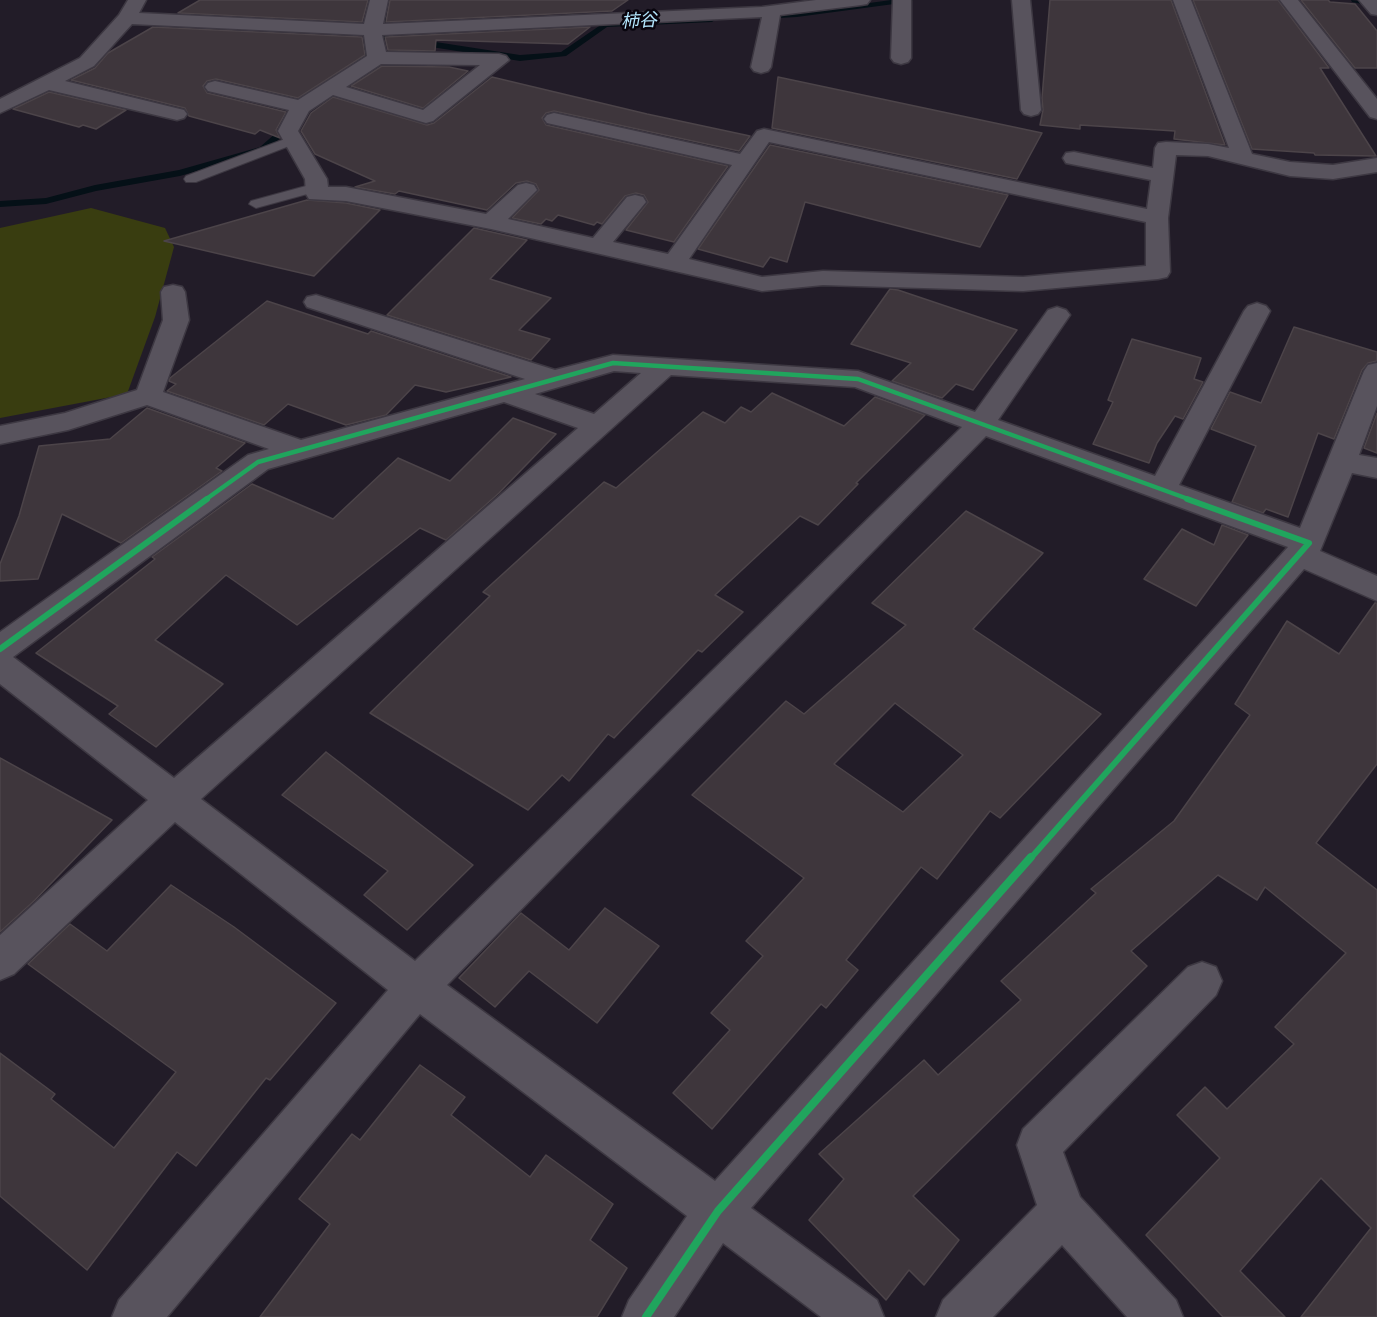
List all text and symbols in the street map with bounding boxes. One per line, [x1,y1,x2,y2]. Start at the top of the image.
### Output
water label: 柿谷 [620,11,658,35]

